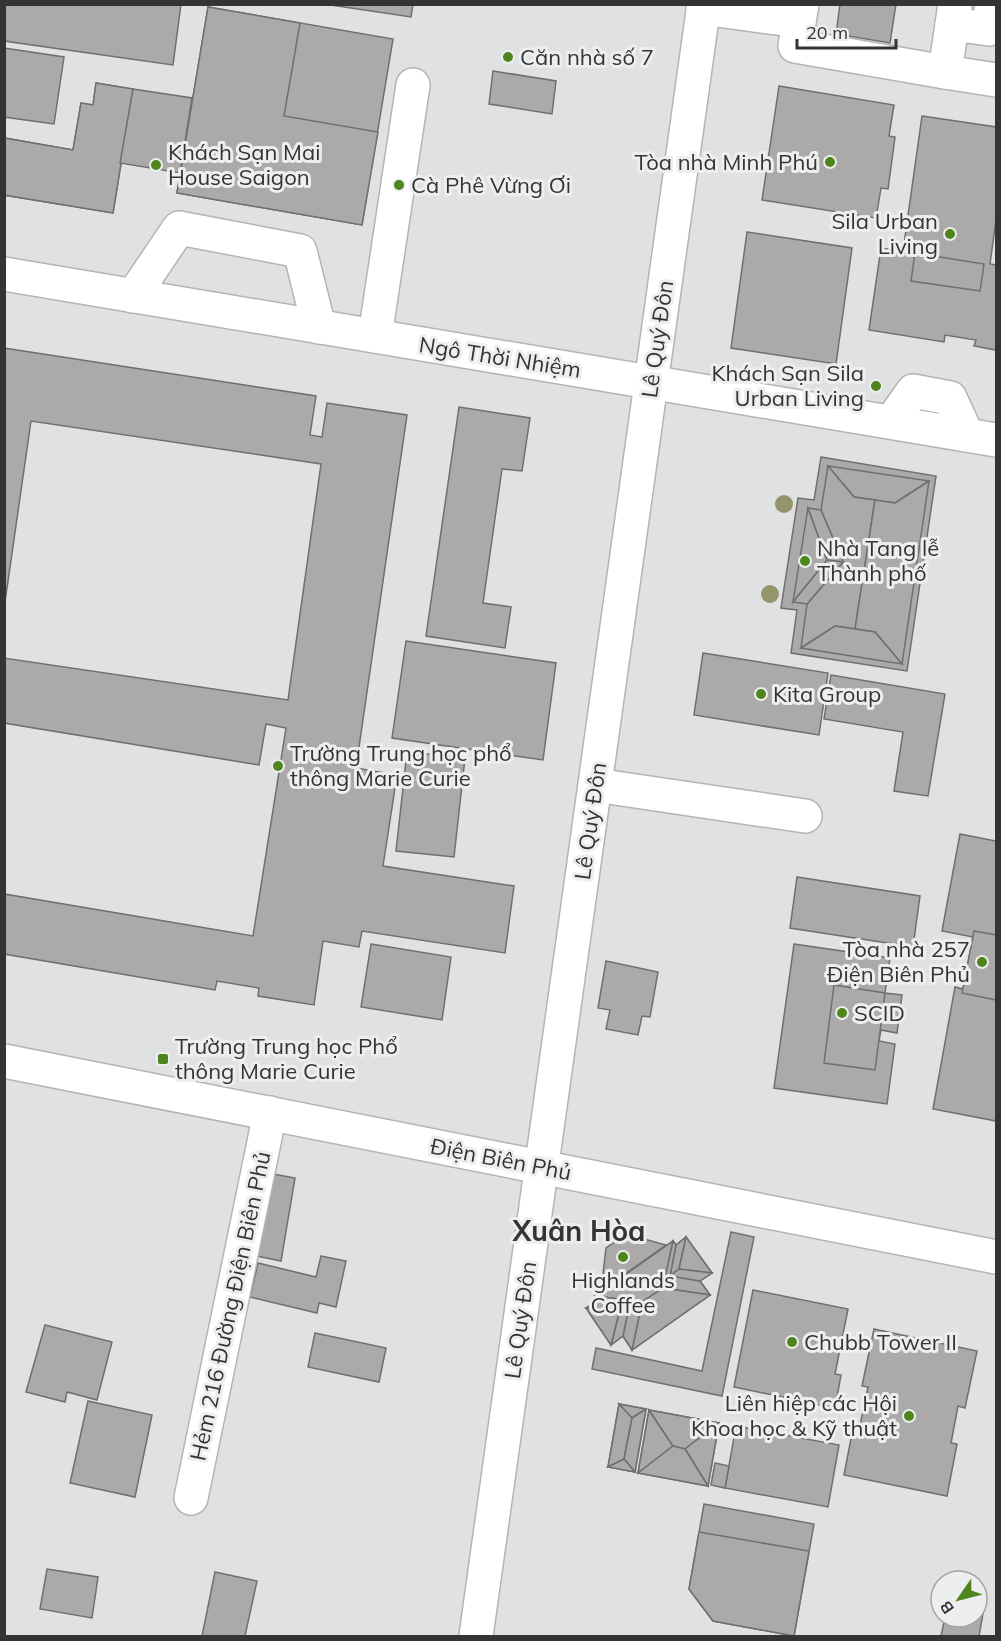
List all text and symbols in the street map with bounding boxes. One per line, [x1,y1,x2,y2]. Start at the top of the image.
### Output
scale bar [797,12,896,50]
text: 20 m [806,21,848,44]
place label: Căn nhà số 7 [520,43,654,71]
marker: Căn nhà số 7 [501,50,515,64]
place label: Khách Sạn Mai House Saigon [168,138,320,191]
place label: Tòa nhà Minh Phú [635,148,818,176]
marker: Tòa nhà Minh Phú [823,155,837,169]
marker: Khách Sạn Mai House Saigon [149,158,163,172]
place label: Cà Phê Vừng Ơi [411,171,571,199]
marker: Cà Phê Vừng Ơi [392,178,406,192]
place label: Sila Urban Living [832,207,938,260]
marker: Sila Urban Living [943,227,957,241]
street label: Lê Quý Đôn [635,278,679,400]
street label: Ngô Thời Nhiệm [417,330,583,384]
place label: Khách Sạn Sila Urban Living [712,359,864,412]
marker: Khách Sạn Sila Urban Living [869,379,883,393]
place label: Nhà Tang lễ Thành phố [817,534,939,587]
marker: Nhà Tang lễ Thành phố [798,554,812,568]
place label: Kita Group [773,680,881,708]
marker: Kita Group [754,687,768,701]
place label: Trường Trung học phổ thông Marie Curie [290,739,512,792]
marker: Trường Trung học phổ thông Marie Curie [271,759,285,773]
street label: Lê Quý Đôn [568,760,612,882]
place label: Tòa nhà 257 Điện Biên Phủ [827,935,970,988]
marker: Tòa nhà 257 Điện Biên Phủ [975,955,989,969]
place label: SCID [854,999,905,1027]
marker: SCID [835,1006,849,1020]
place label: Trường Trung học Phổ thông Marie Curie [175,1032,398,1085]
marker: Trường Trung học Phổ thông Marie Curie [156,1052,170,1066]
street label: Điện Biên Phủ [428,1132,574,1186]
street label: Hẻm 216 Đường Điện Biên Phủ [183,1149,277,1463]
district label: Xuân Hòa [511,1213,646,1248]
marker: Highlands Coffee [616,1250,630,1264]
street label: Lê Quý Đôn [498,1259,542,1381]
place label: Highlands Coffee [571,1266,675,1319]
place label: Chubb Tower II [804,1328,957,1356]
marker: Chubb Tower II [785,1335,799,1349]
place label: Liên hiệp các Hội Khoa học & Kỹ thuật [691,1389,897,1442]
marker: Liên hiệp các Hội Khoa học & Kỹ thuật [902,1409,916,1423]
north arrow [929,1569,989,1629]
text: B [935,1597,958,1618]

